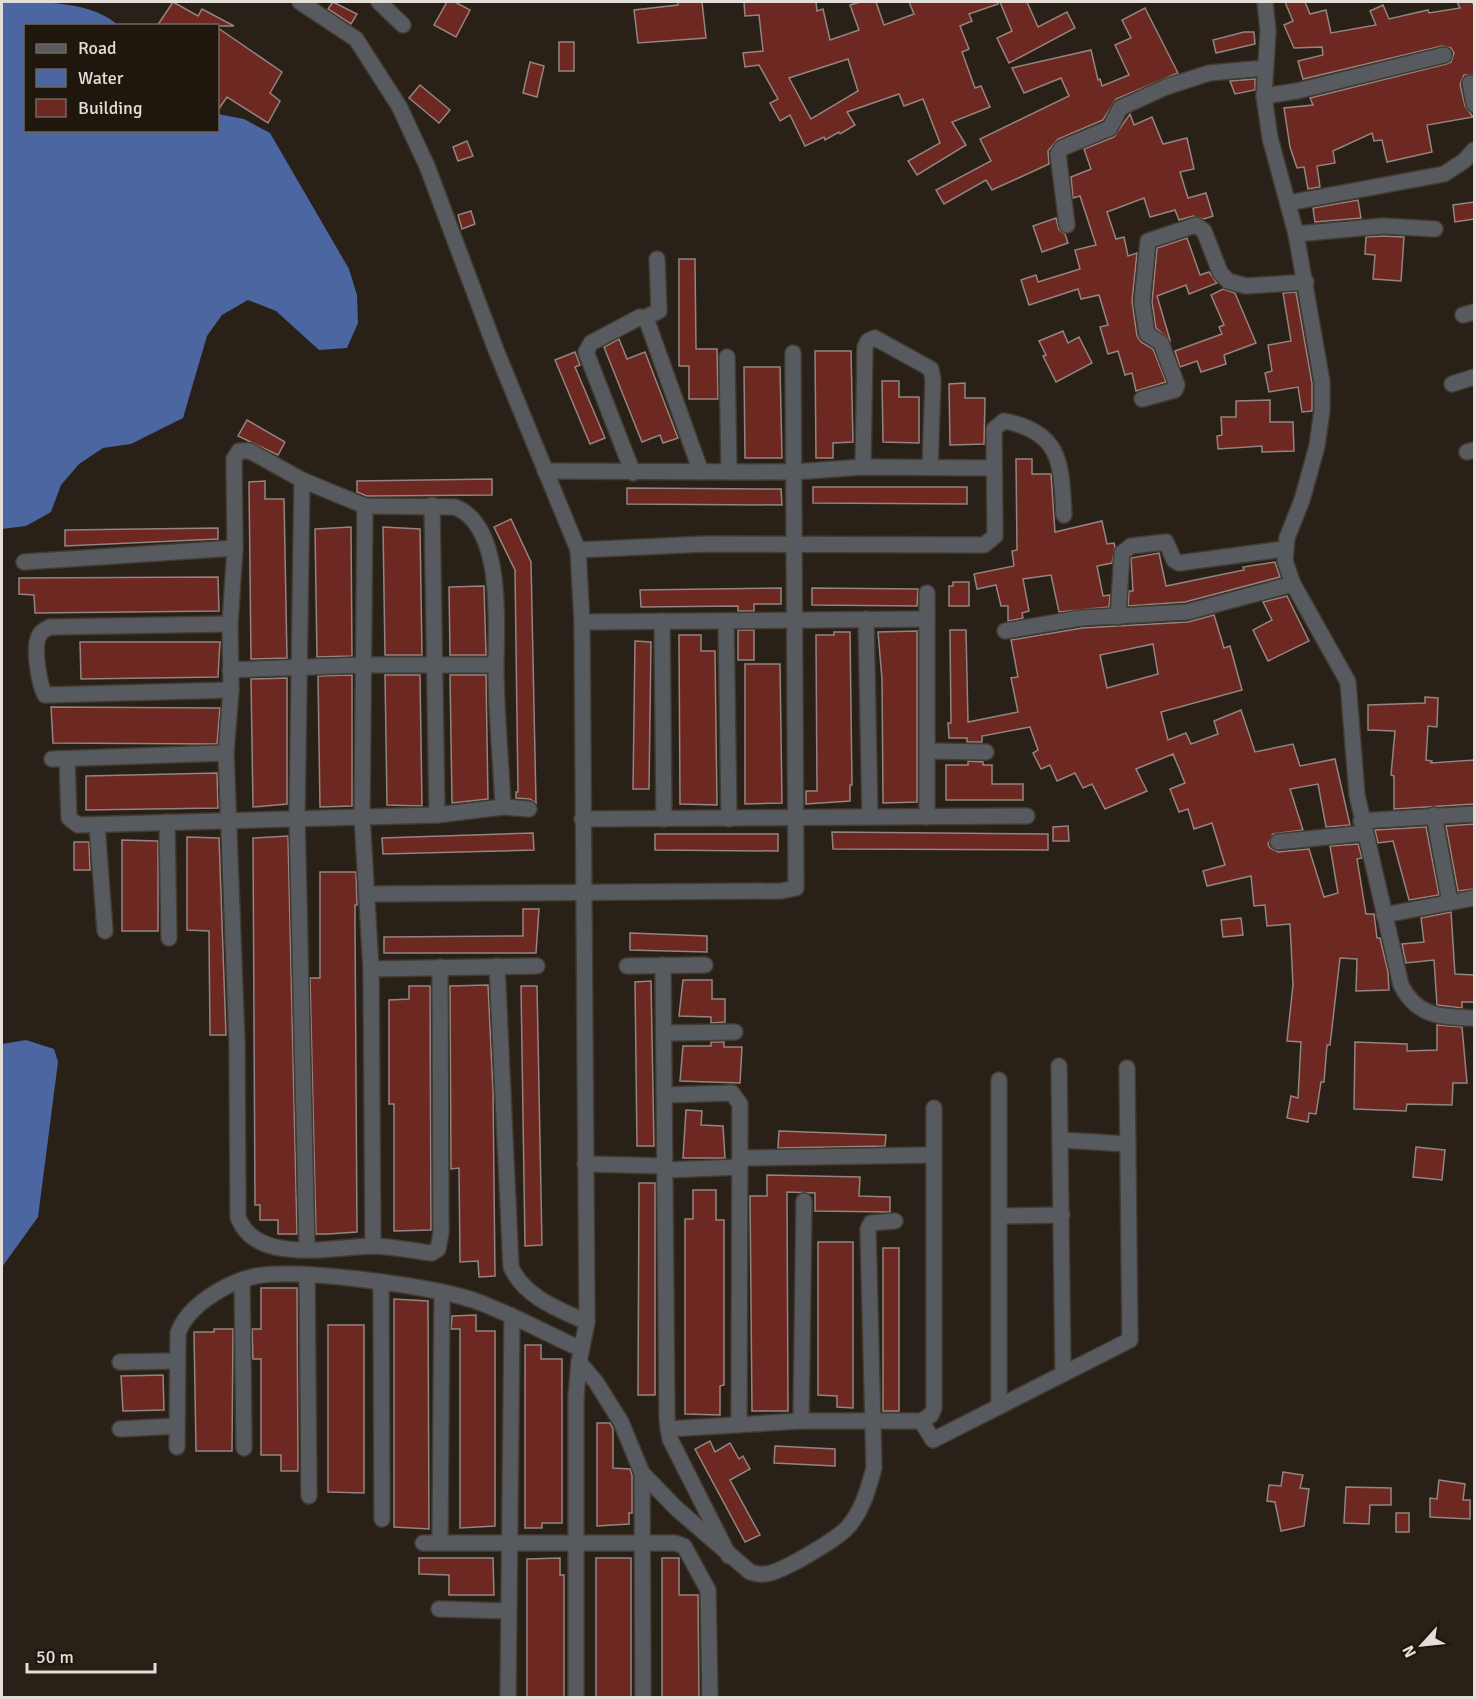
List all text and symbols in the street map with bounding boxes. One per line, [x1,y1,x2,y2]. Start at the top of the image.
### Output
legend [24,24,219,132]
text: Road [78,37,117,59]
text: Water [78,67,124,89]
text: Building [78,97,142,119]
north arrow [1392,1615,1452,1675]
scale bar [27,1636,154,1674]
text: N [1398,1642,1421,1661]
text: 50 m [36,1646,74,1668]

